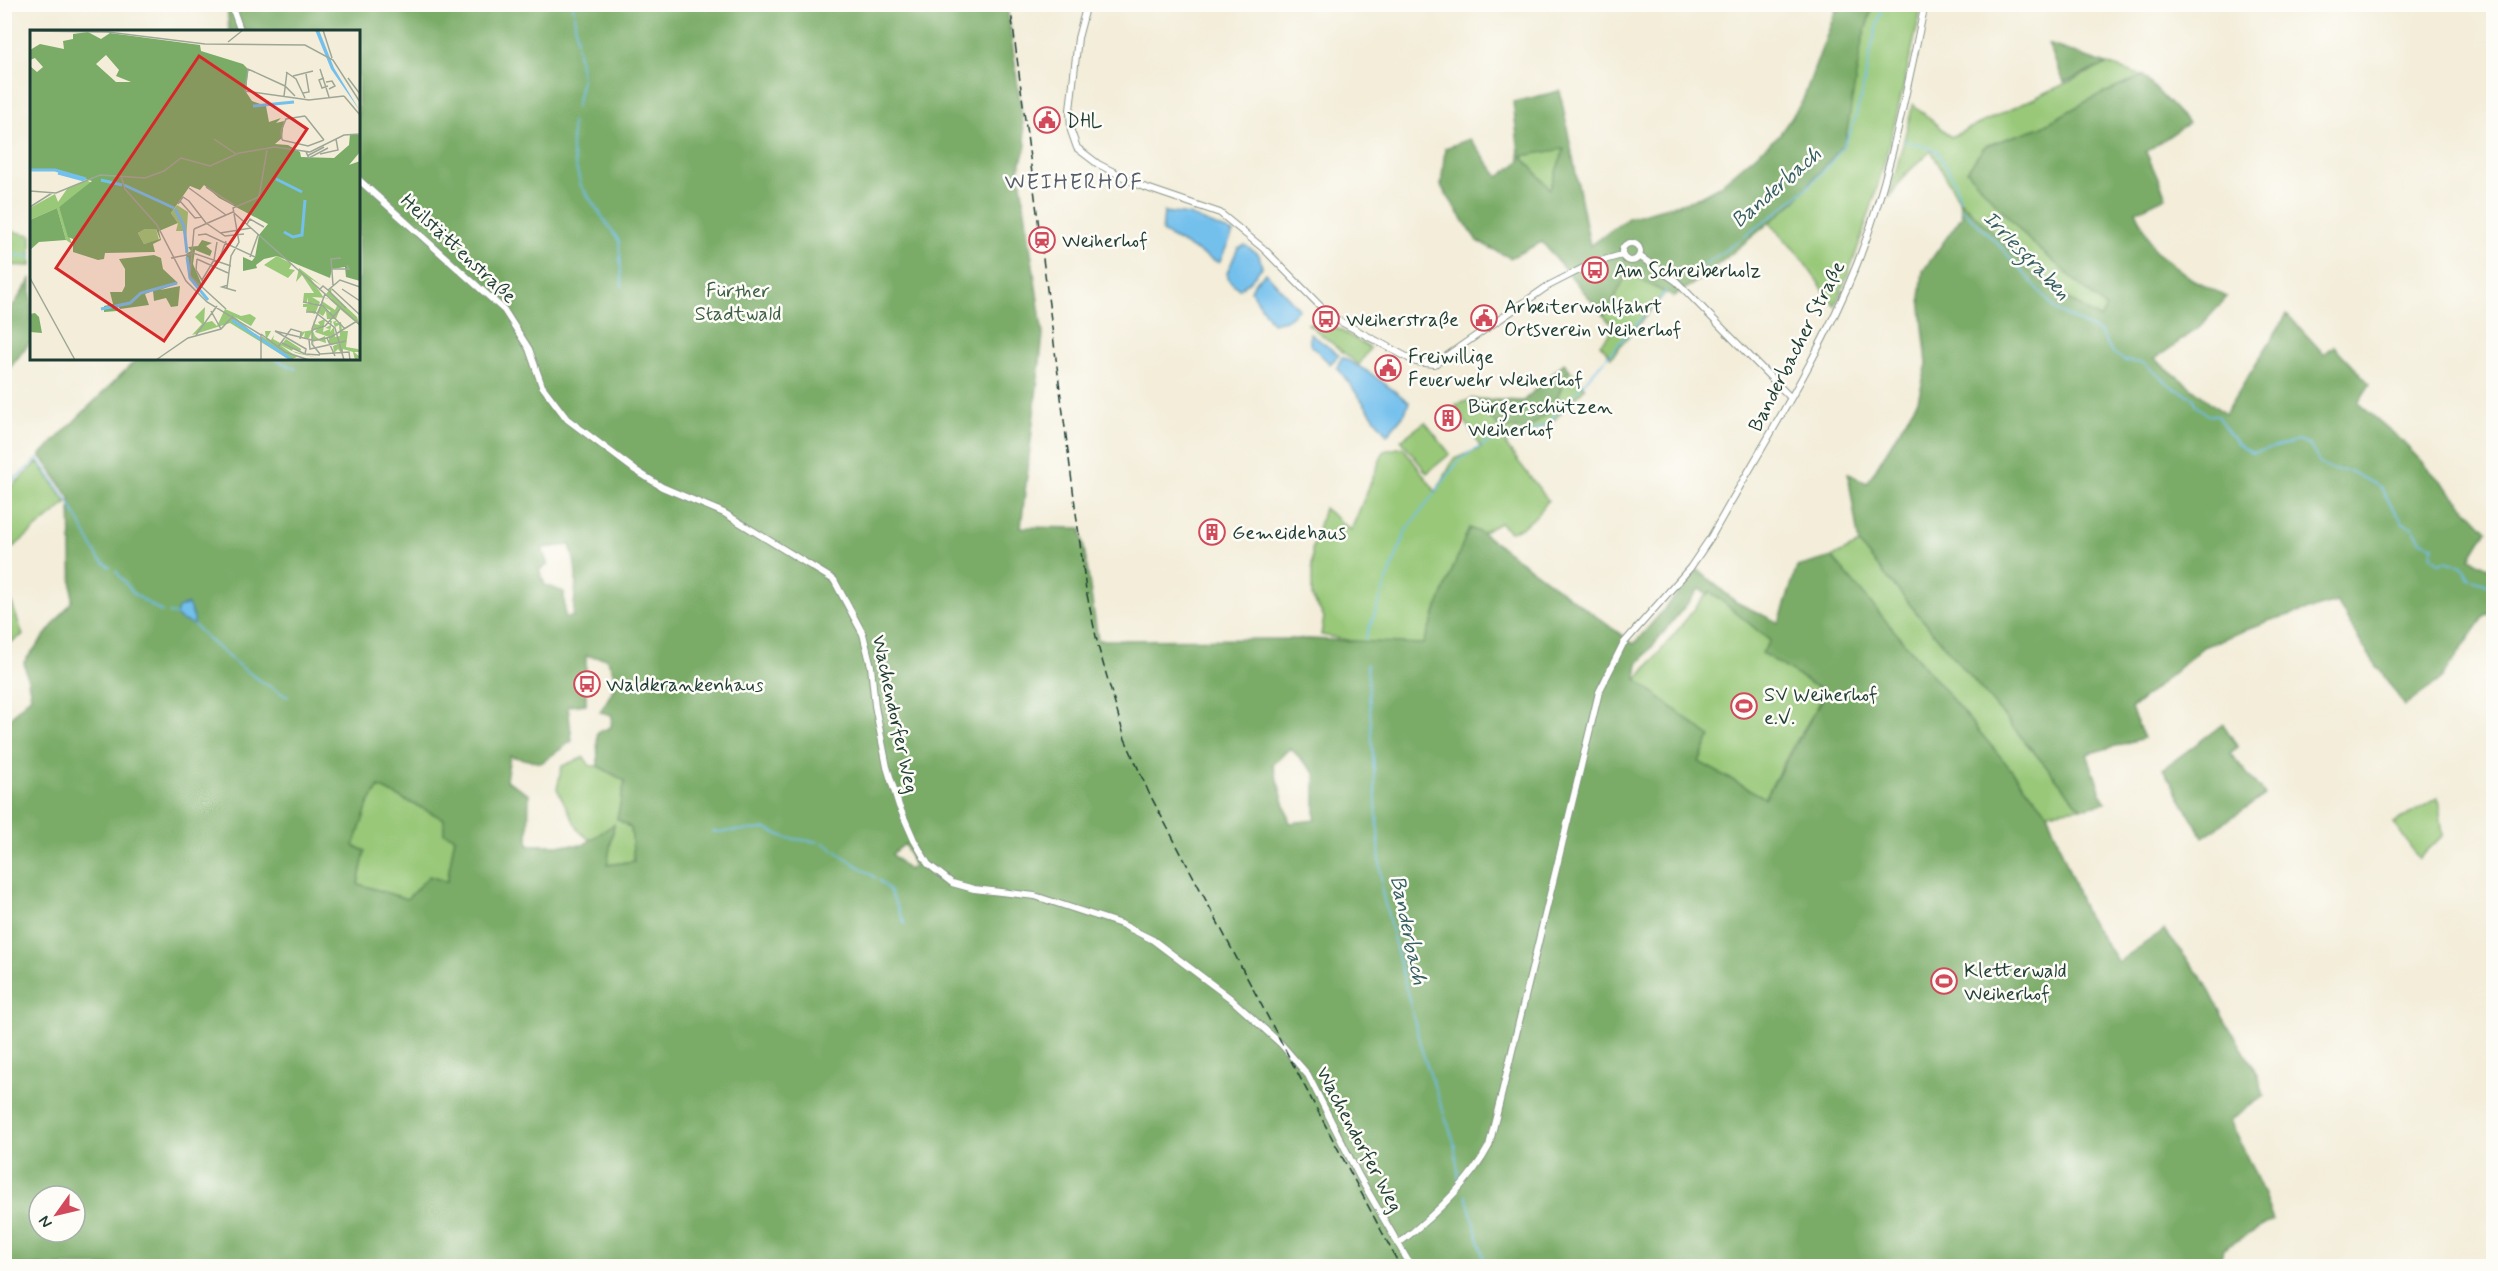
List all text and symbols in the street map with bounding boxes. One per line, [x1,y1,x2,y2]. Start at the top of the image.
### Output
inset map [30,30,360,360]
public building icon: DHL [1032,105,1062,135]
place label: DHL [1066,108,1103,135]
water label: Banderbach [1726,141,1828,235]
district label: WEIHERHOF [1004,169,1144,197]
street label: Heilstättenstraße [394,188,522,310]
water label: Irrlesgraben [1975,205,2076,308]
station icon: Weiherhof [1027,225,1057,255]
place label: Weiherhof [1062,228,1148,255]
bus stop icon: Am Schreiberholz [1580,255,1610,285]
street label: Banderbacher Straße [1743,257,1852,437]
place label: Am Schreiberholz [1614,258,1761,285]
park label: Fürther Stadtwald [695,278,781,328]
place label: Arbeiterwohlfahrt Ortsverein Weiherhof [1504,294,1681,344]
public building icon: Arbeiterwohlfahrt Ortsverein Weiherhof [1469,303,1499,333]
bus stop icon: Weiherstraße [1311,304,1341,334]
place label: Weiherstraße [1346,307,1459,334]
place label: Freiwillige Feuerwehr Weiherhof [1408,344,1583,394]
public building icon: Freiwillige Feuerwehr Weiherhof [1373,353,1403,383]
place label: Bürgerschützen Weiherhof [1468,394,1613,444]
building icon: Bürgerschützen Weiherhof [1433,403,1463,433]
building icon: Gemeidehaus [1197,517,1227,547]
place label: Gemeidehaus [1232,520,1347,547]
street label: Wachendorfer Weg [865,633,925,796]
bus stop icon: Waldkrankenhaus [572,669,602,699]
place label: Waldkrankenhaus [606,672,764,699]
place label: SV Weiherhof e.V. [1764,682,1878,732]
sports icon: SV Weiherhof e.V. [1729,691,1759,721]
water label: Banderbach [1383,873,1433,988]
place label: Kletterwald Weiherhof [1964,958,2067,1008]
sports icon: Kletterwald Weiherhof [1929,966,1959,996]
street label: Wachendorfer Weg [1309,1062,1408,1217]
north arrow [27,1184,87,1244]
text: N [34,1211,57,1232]

